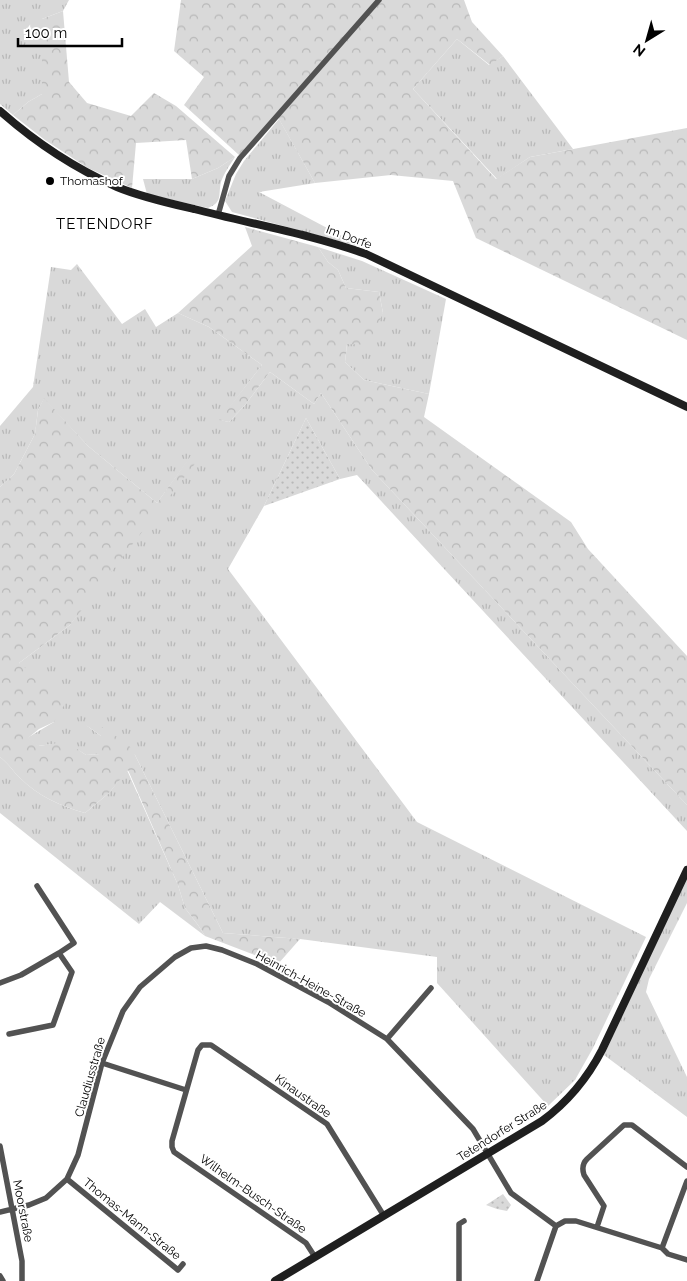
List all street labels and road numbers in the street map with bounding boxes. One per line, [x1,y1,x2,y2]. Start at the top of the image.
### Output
street label: Im Dorfe [324,222,374,252]
street label: Heinrich-Heine-Straße [253,948,369,1020]
street label: Claudiusstraße [72,1035,108,1119]
street label: Kinaustraße [272,1072,334,1120]
street label: Tetendorfer Straße [455,1098,549,1164]
street label: Wilhelm-Busch-Straße [197,1152,309,1236]
street label: Thomas-Mann-Straße [80,1175,184,1263]
street label: Moorstraße [10,1179,36,1243]

